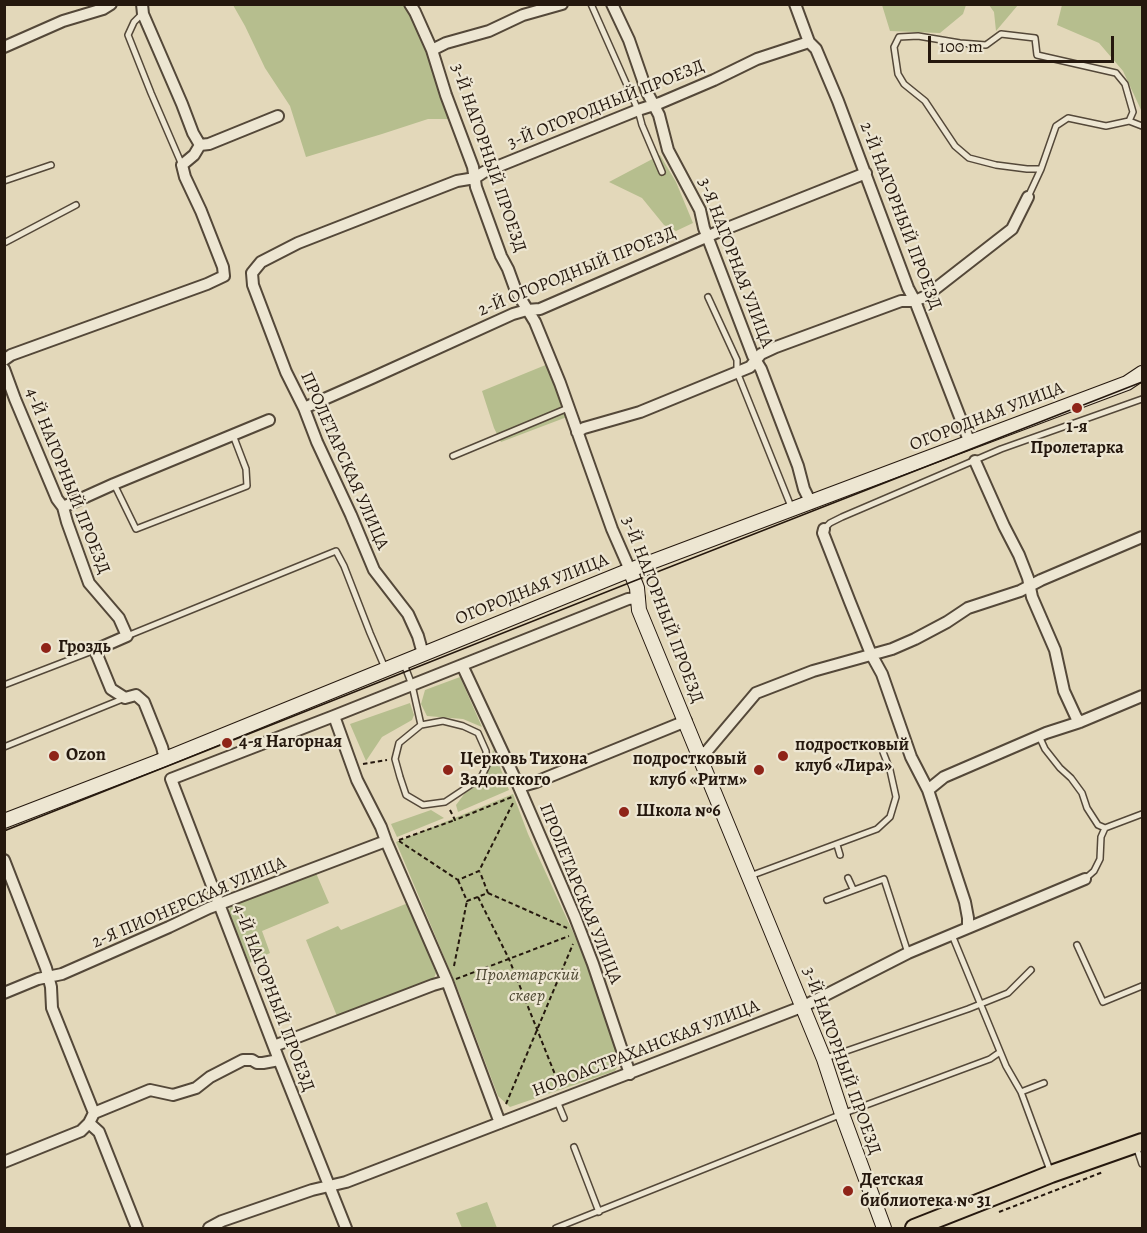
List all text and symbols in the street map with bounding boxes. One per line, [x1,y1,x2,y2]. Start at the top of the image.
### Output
scale bar [931,24,1117,62]
text: 100 m [939,34,983,58]
street label: 3-Й ОГОРОДНЫЙ ПРОЕЗД [505,56,707,154]
street label: 3-Й НАГОРНЫЙ ПРОЕЗД [446,61,530,255]
street label: 2-Й НАГОРНЫЙ ПРОЕЗД [854,119,946,313]
street label: 3-Я НАГОРНАЯ УЛИЦА [693,175,777,351]
street label: 2-Й ОГОРОДНЫЙ ПРОЕЗД [475,222,679,322]
street label: ПРОЛЕТАРСКАЯ УЛИЦА [295,369,393,553]
street label: ОГОРОДНАЯ УЛИЦА [907,378,1067,456]
street label: 4-Й НАГОРНЫЙ ПРОЕЗД [20,385,114,577]
marker: 1-я Пролетарка [1070,401,1084,415]
place label: 1-я Пролетарка [1030,417,1124,460]
street label: 3-Й НАГОРНЫЙ ПРОЕЗД [616,514,708,706]
street label: ОГОРОДНАЯ УЛИЦА [452,549,612,631]
place label: Гроздь [58,637,111,659]
marker: Гроздь [39,641,53,655]
place label: 4-я Нагорная [239,732,342,754]
place label: подростковый клуб «Лира» [795,735,909,777]
marker: 4-я Нагорная [220,736,234,750]
place label: Ozon [66,745,106,767]
marker: Ozon [47,749,61,763]
place label: Церковь Тихона Задонского [460,749,588,792]
place label: подростковый клуб «Ритм» [633,749,747,792]
marker: подростковый клуб «Лира» [776,749,790,763]
marker: Церковь Тихона Задонского [441,763,455,777]
marker: подростковый клуб «Ритм» [752,763,766,777]
street label: ПРОЛЕТАРСКАЯ УЛИЦА [534,801,626,987]
place label: Школа №6 [636,801,721,823]
marker: Школа №6 [617,805,631,819]
street label: 2-Я ПИОНЕРСКАЯ УЛИЦА [89,852,289,954]
street label: 4-Й НАГОРНЫЙ ПРОЕЗД [227,901,319,1095]
street label: 3-Й НАГОРНЫЙ ПРОЕЗД [797,964,885,1158]
park label: Пролетарский сквер [475,965,579,1008]
street label: НОВОАСТРАХАНСКАЯ УЛИЦА [529,996,763,1102]
place label: Детская библиотека № 31 [860,1170,991,1212]
marker: Детская библиотека № 31 [841,1184,855,1198]

